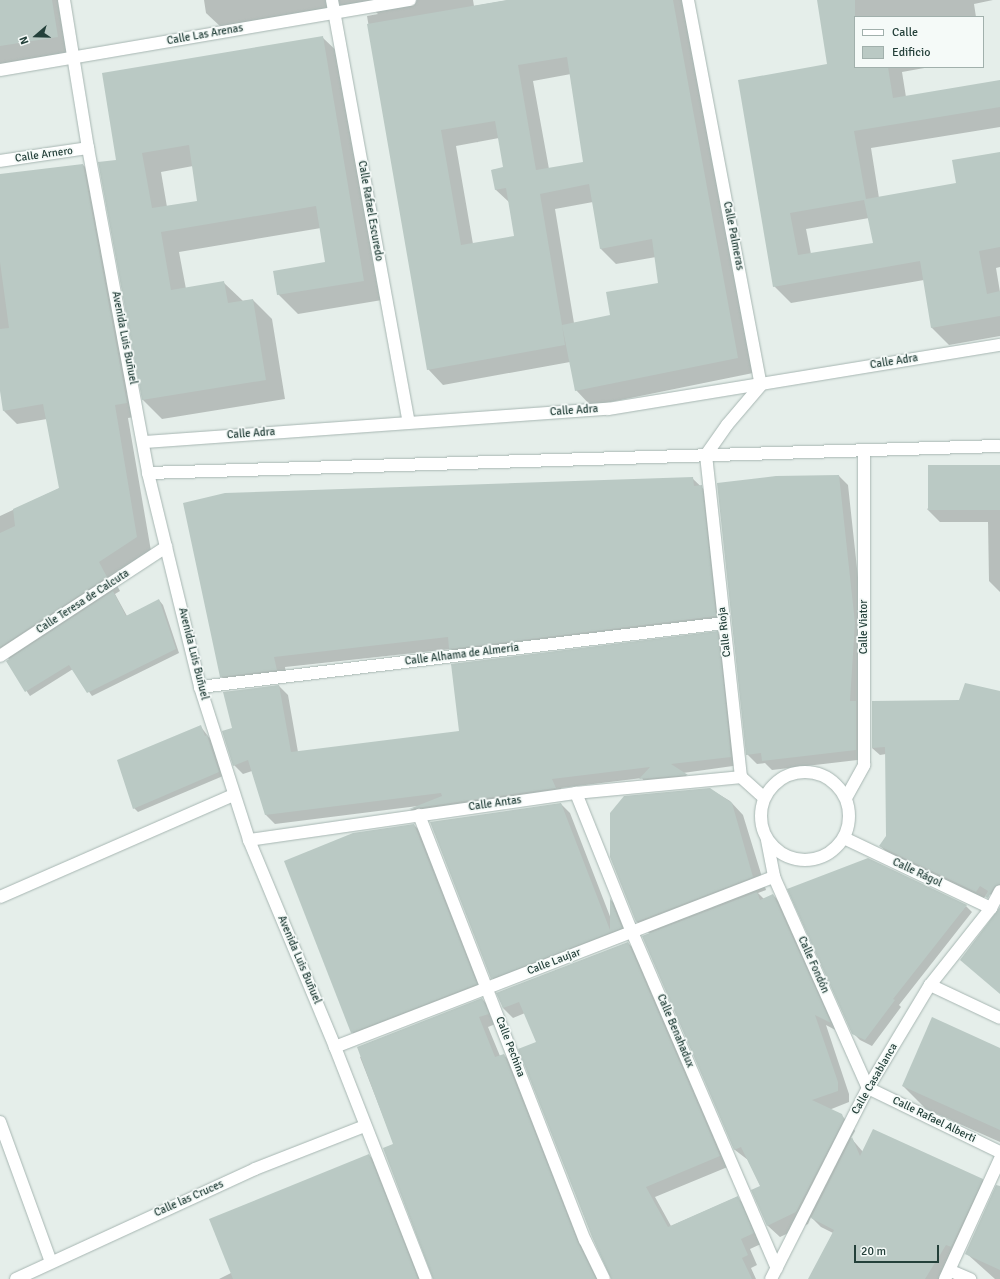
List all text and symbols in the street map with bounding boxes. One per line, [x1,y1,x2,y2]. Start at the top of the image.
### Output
north arrow [16,16,56,56]
legend [854,16,984,68]
street label: Calle Las Arenas [166,22,244,48]
text: Calle [892,25,918,40]
text: N [17,34,32,46]
text: Edificio [892,45,930,60]
street label: Calle Arnero [14,144,74,166]
street label: Calle Rafael Escuredo [355,160,385,262]
street label: Calle Palmeras [720,201,746,271]
street label: Avenida Luis Buñuel [108,290,140,386]
street label: Calle Adra [869,352,919,372]
street label: Calle Adra [549,403,599,419]
street label: Calle Adra [226,426,276,442]
street label: Calle Teresa de Calcuta [34,567,132,637]
street label: Calle Viator [857,600,871,654]
street label: Avenida Luis Buñuel [175,606,211,702]
street label: Calle Rioja [716,606,734,658]
street label: Calle Alhama de Almería [404,641,520,669]
street label: Calle Antas [468,794,522,814]
street label: Calle Rágol [890,856,944,890]
street label: Avenida Luis Buñuel [274,914,324,1006]
street label: Calle Fondón [795,934,831,996]
street label: Calle Laujar [525,946,583,978]
street label: Calle Benahadux [654,992,696,1070]
street label: Calle Pechina [492,1015,528,1079]
street label: Calle Casablanca [849,1041,901,1117]
street label: Calle Rafael Alberti [890,1094,978,1146]
street label: Calle las Cruces [152,1178,226,1220]
scale bar [856,1237,941,1263]
text: 20 m [861,1244,886,1259]

